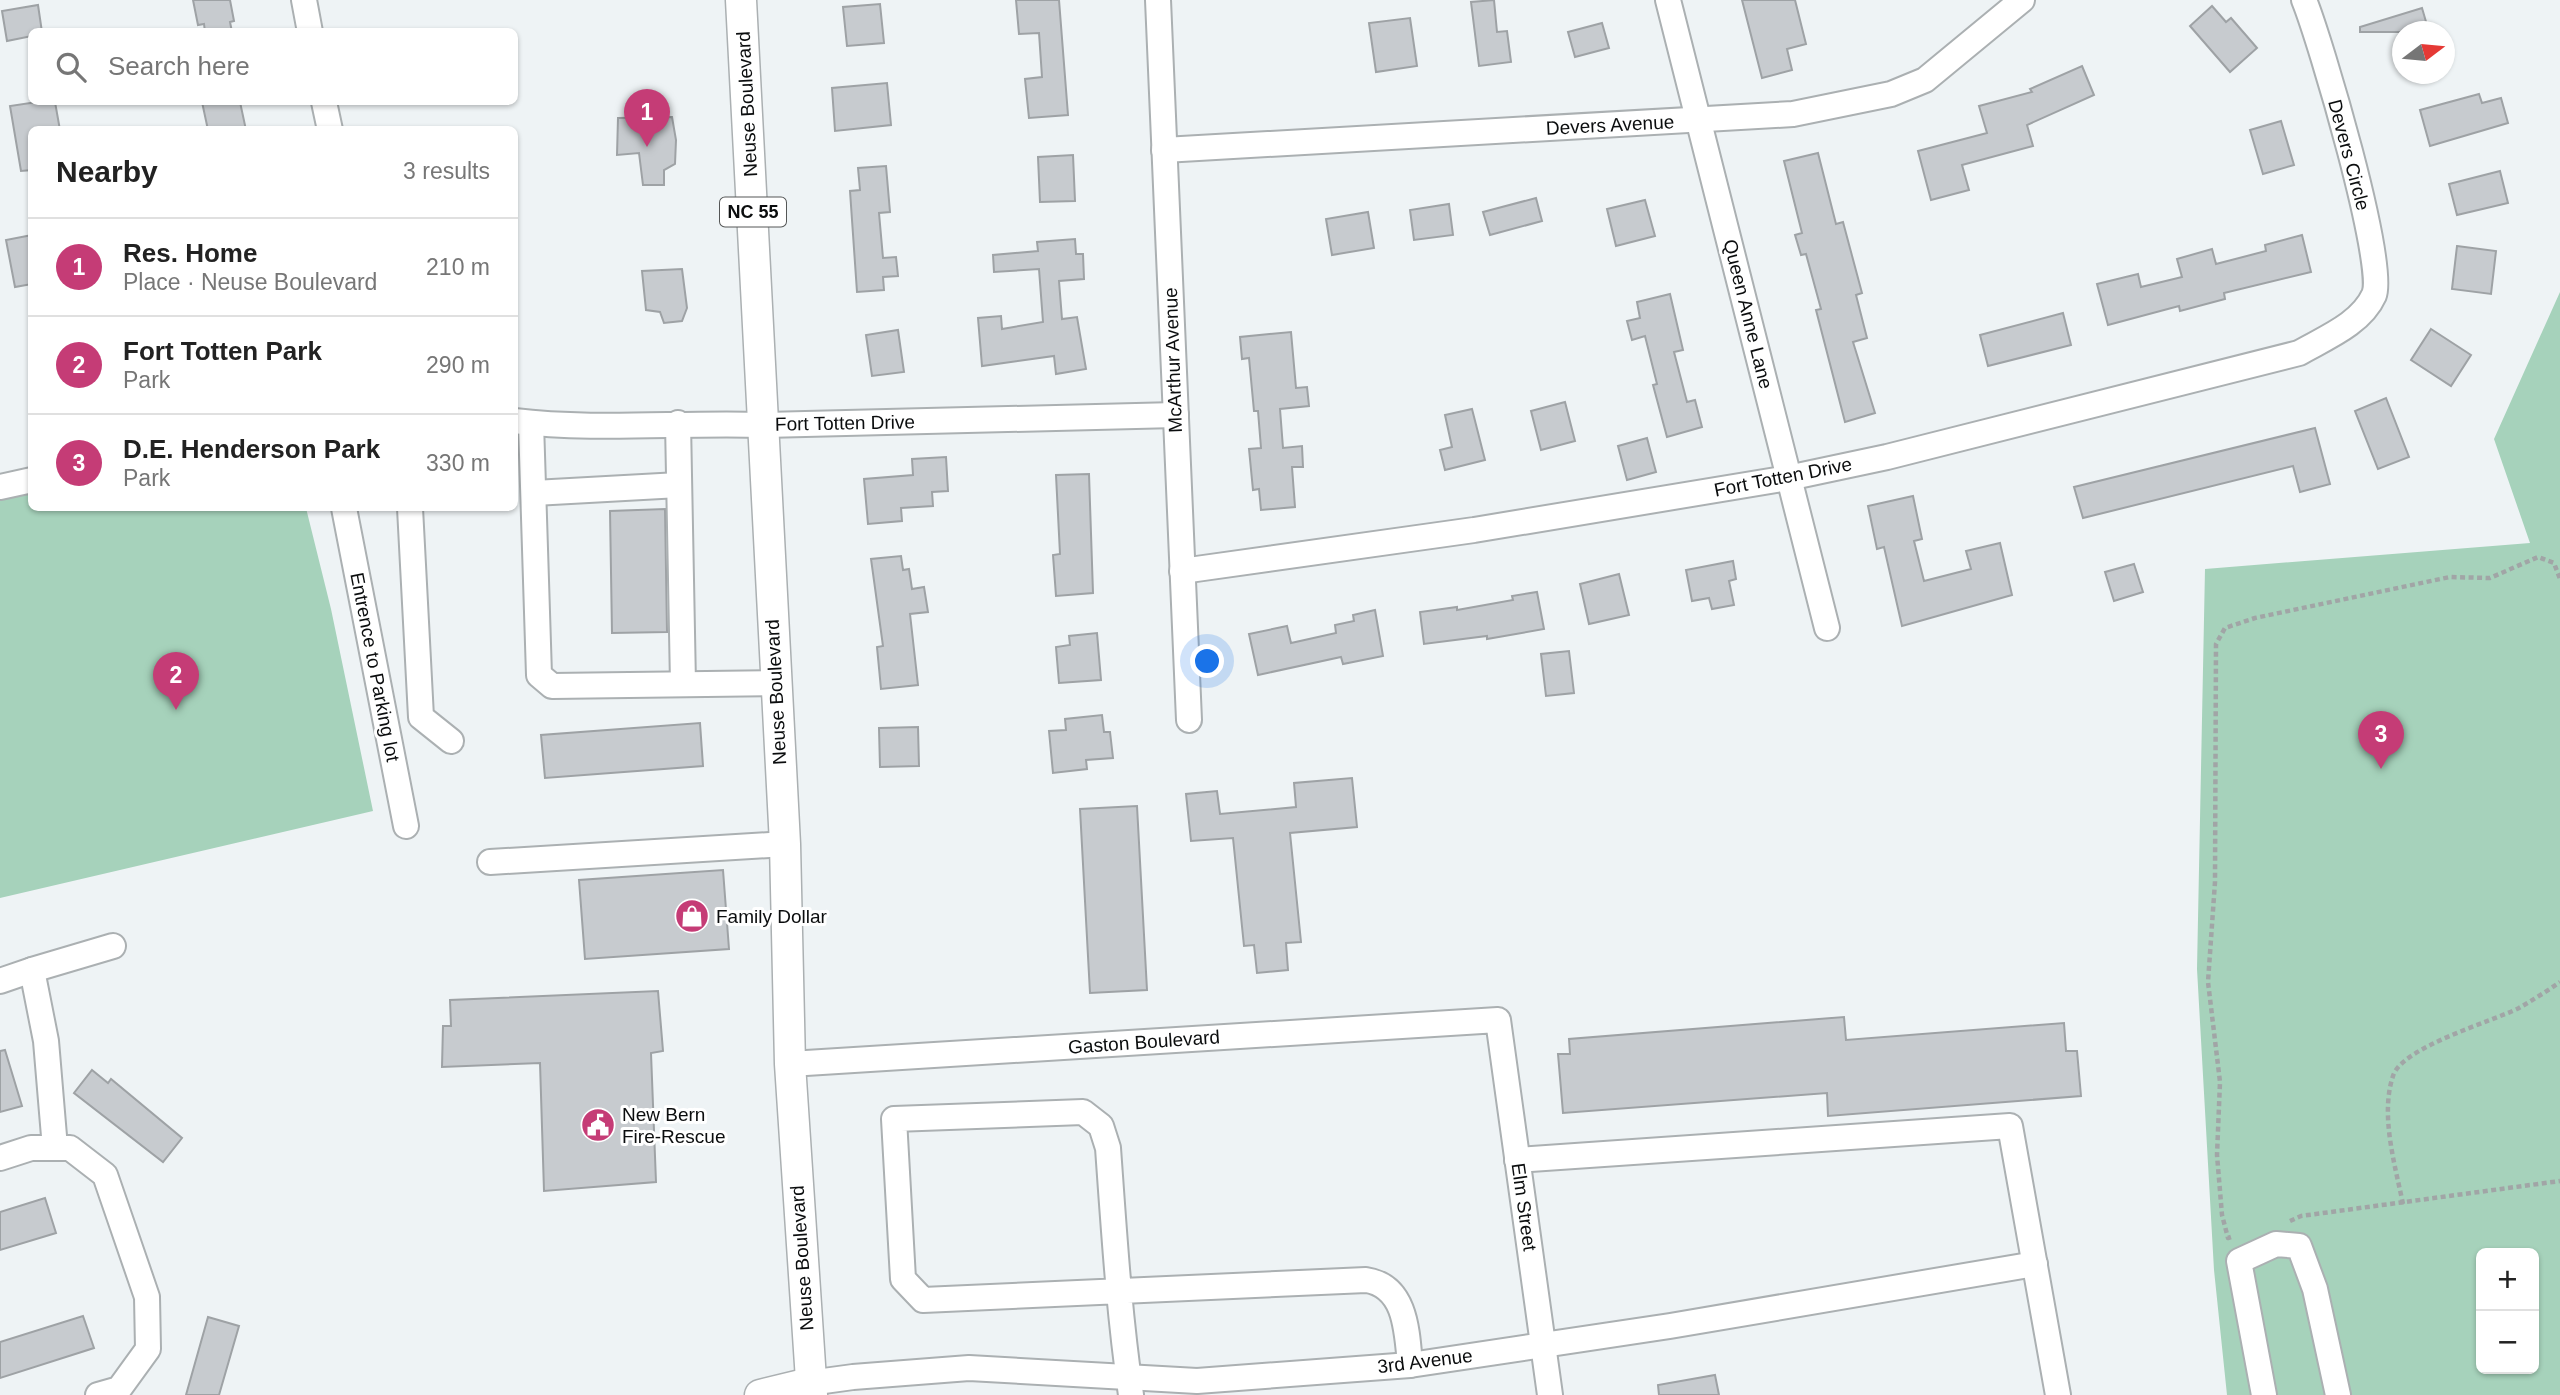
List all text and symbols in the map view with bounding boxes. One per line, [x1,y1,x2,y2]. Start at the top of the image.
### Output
north arrow [2392,21,2455,84]
search box [28,28,518,105]
street label: Neuse Boulevard [733,31,761,177]
icon: search [52,48,90,86]
text: Search here [108,51,250,81]
pin: 1 [624,89,670,147]
street label: Devers Circle [2324,97,2374,213]
street label: Devers Avenue [1545,111,1675,139]
text: Nearby [56,155,158,188]
text: 3 results [403,158,490,184]
road number: NC 55 [720,197,786,226]
street label: Queen Anne Lane [1719,237,1777,391]
text: Res. Home [123,238,257,268]
text: 1 [73,254,85,280]
text: 210 m [426,254,490,280]
text: Place · Neuse Boulevard [123,269,377,295]
street label: McArthur Avenue [1160,287,1186,433]
text: Fort Totten Park [123,336,322,366]
text: 2 [73,352,85,378]
text: 290 m [426,352,490,378]
text: Park [123,367,170,393]
street label: Fort Totten Drive [775,411,915,435]
text: D.E. Henderson Park [123,434,380,464]
text: 3 [73,450,85,476]
text: 330 m [426,450,490,476]
street label: Fort Totten Drive [1712,453,1854,501]
text: Park [123,465,170,491]
street label: Entrence to Parking lot [346,571,404,764]
street label: Neuse Boulevard [762,619,790,765]
your location [1190,644,1224,678]
pin: 2 [153,652,199,710]
pin: 3 [2358,711,2404,769]
shop icon: Family Dollar [673,897,711,935]
place label: Family Dollar [716,906,828,927]
street label: Gaston Boulevard [1067,1026,1221,1058]
place label: New Bern Fire-Rescue [622,1104,725,1147]
public building icon: New Bern Fire-Rescue [579,1106,617,1144]
street label: Elm Street [1507,1162,1541,1253]
street label: Neuse Boulevard [786,1185,818,1331]
map controls [2476,1248,2539,1374]
button: + [2476,1248,2539,1311]
button: − [2476,1311,2539,1374]
street label: 3rd Avenue [1376,1345,1474,1377]

